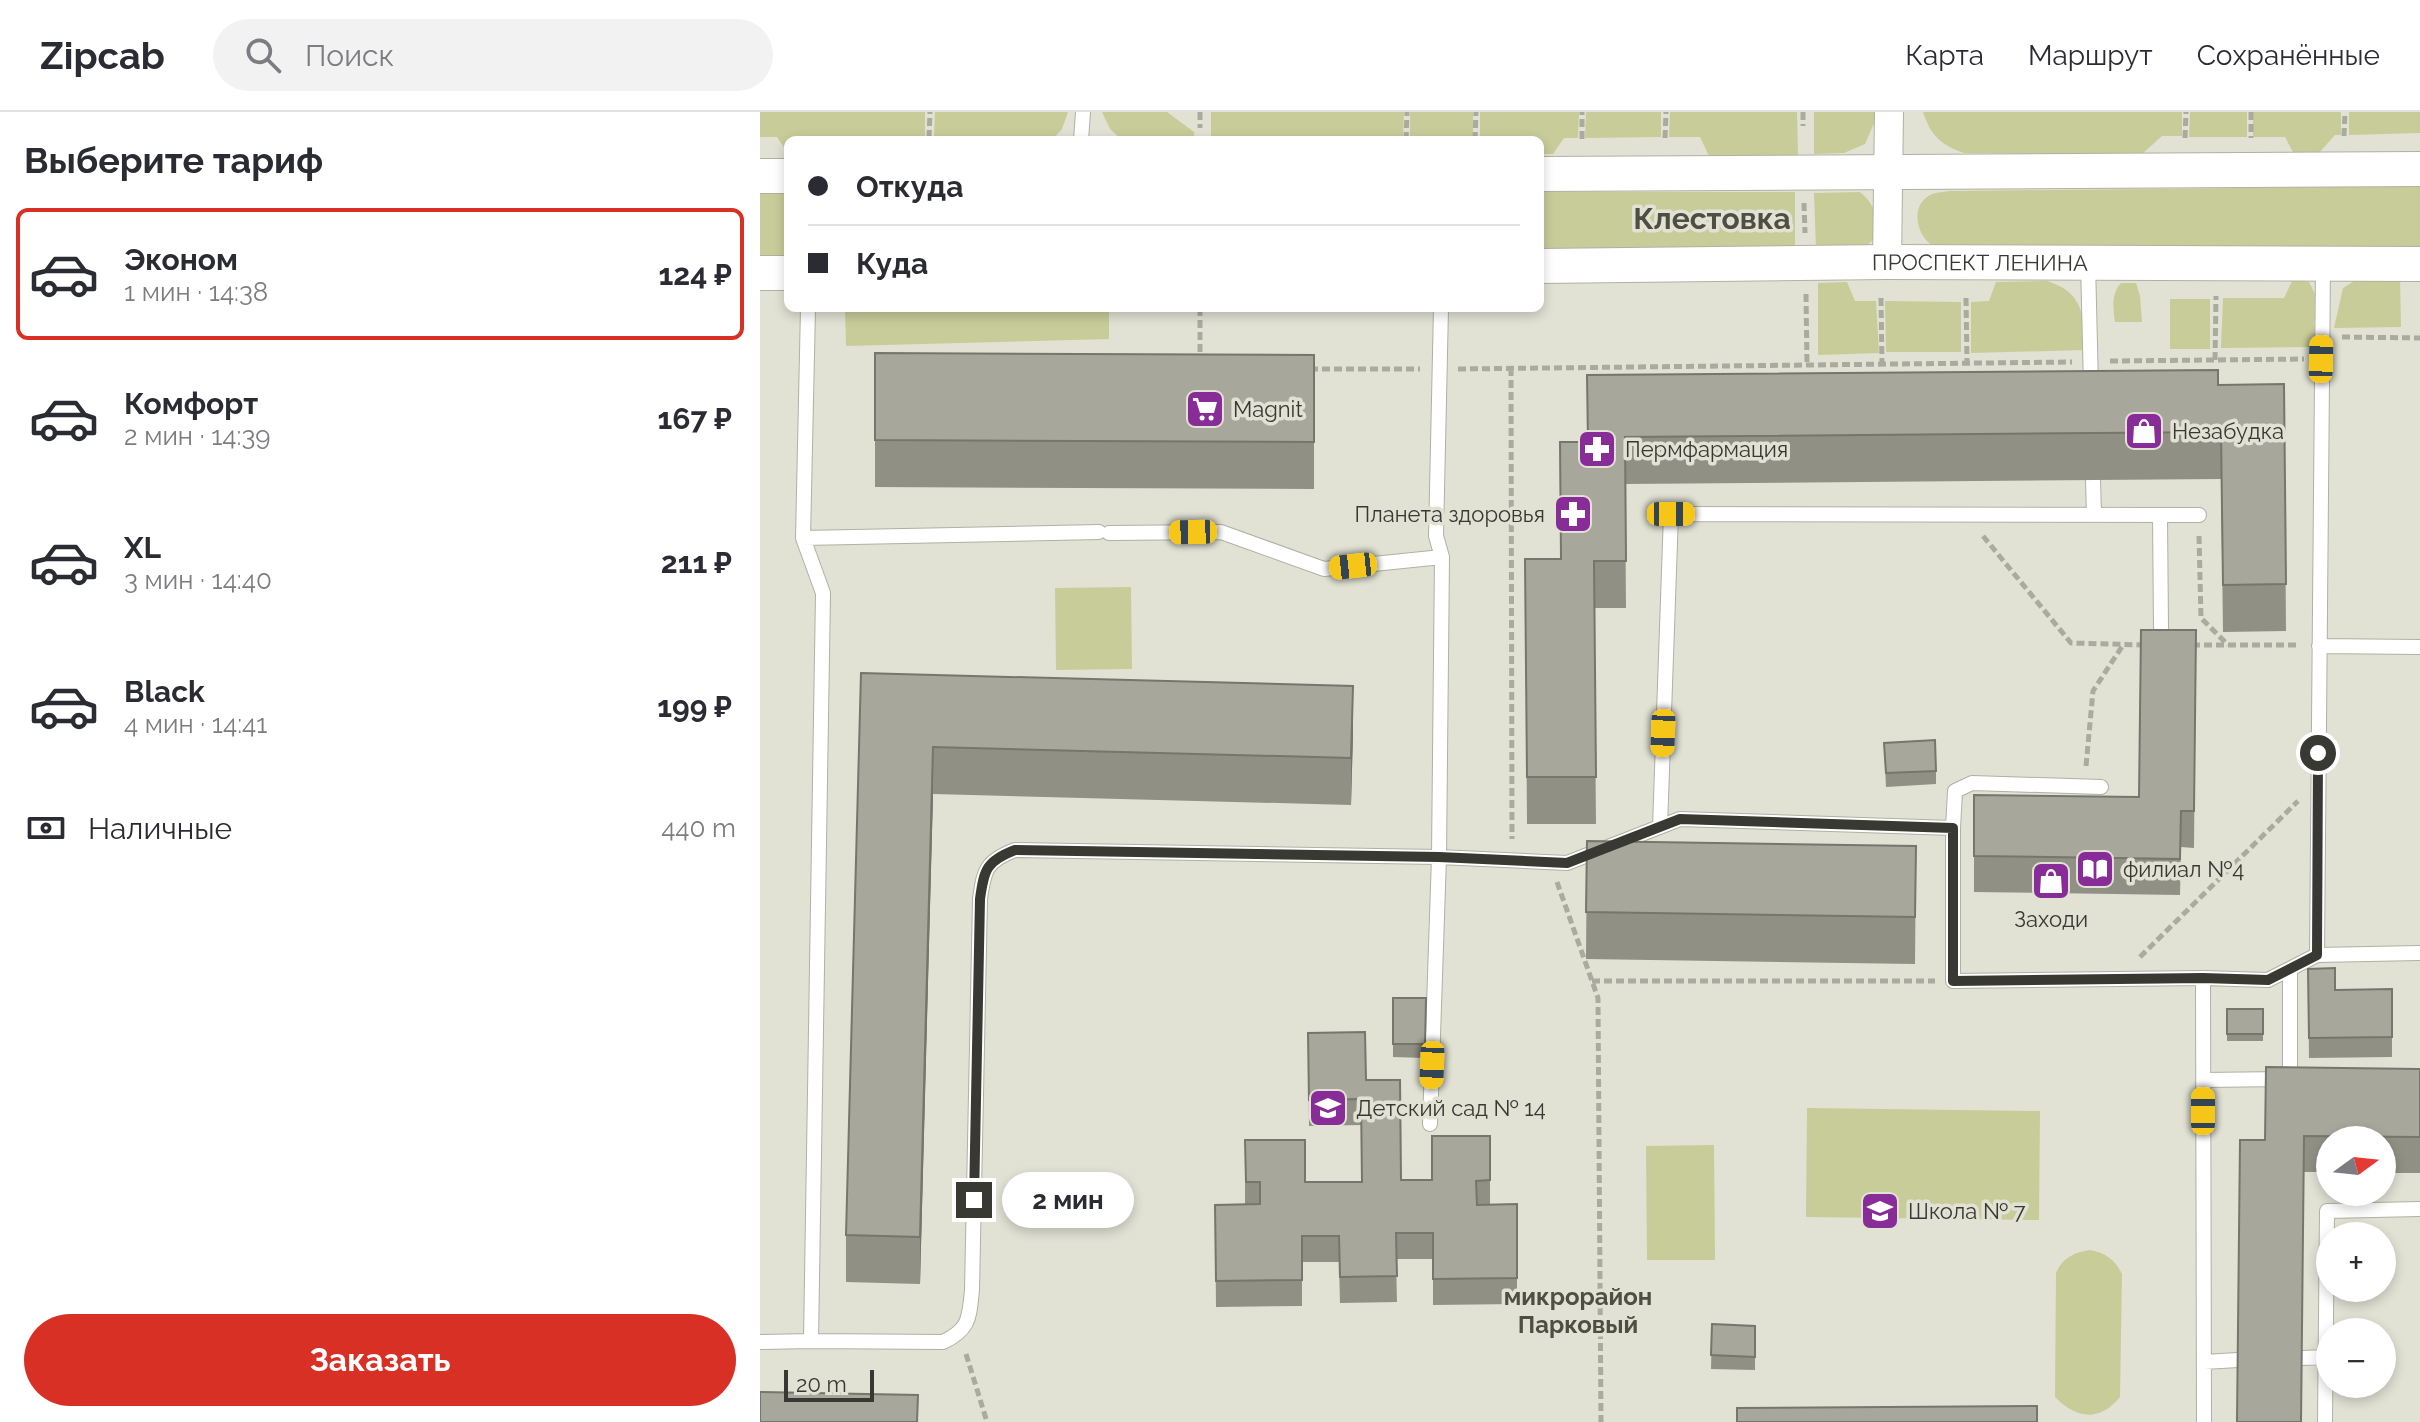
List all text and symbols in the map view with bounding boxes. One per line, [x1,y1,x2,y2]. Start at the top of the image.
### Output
search box [213,19,773,91]
text: Zipcab [40,33,165,78]
icon: search [241,33,285,77]
text: Поиск [305,38,394,73]
text: Карта [1905,39,1984,72]
text: Маршрут [2028,39,2153,72]
text: Сохранённые [2197,39,2380,72]
text: Выберите тариф [24,139,323,181]
text: Откуда [856,169,963,204]
district label: Клестовка [1633,201,1791,236]
icon: car [28,238,100,310]
text: Эконом [124,242,238,277]
text: Куда [856,246,928,281]
street label: ПРОСПЕКТ ЛЕНИНА [1872,249,2088,276]
text: 124 ₽ [659,257,732,292]
text: 1 мин · 14:38 [124,277,268,307]
car [2309,335,2333,383]
icon: car [28,382,100,454]
text: Комфорт [124,386,258,421]
supermarket icon: Magnit [1184,388,1226,430]
place label: Magnit [1233,396,1303,422]
text: 167 ₽ [658,401,732,436]
shop icon: Незабудка [2123,410,2165,452]
place label: Незабудка [2172,418,2284,444]
text: 2 мин · 14:39 [124,421,271,451]
pharmacy icon: Пермфармация [1576,428,1618,470]
place label: Пермфармация [1625,436,1788,462]
pharmacy icon: Планета здоровья [1552,493,1594,535]
place label: Планета здоровья [1355,501,1545,527]
car [1647,502,1695,526]
car [1169,520,1217,544]
icon: car [28,526,100,598]
text: XL [124,530,161,565]
text: 211 ₽ [661,545,732,580]
car [1328,552,1378,580]
text: 3 мин · 14:40 [124,565,272,595]
icon: car [28,670,100,742]
text: Black [124,674,205,709]
text: 199 ₽ [657,689,732,724]
text: 4 мин · 14:41 [124,709,267,739]
car [1650,709,1676,757]
route start [2300,735,2336,771]
icon: cash [24,806,68,850]
text: Наличные [88,811,232,846]
text: 440 m [661,813,736,843]
library icon: филиал №4 [2074,848,2116,890]
place label: филиал №4 [2123,856,2244,882]
shop icon: Заходи [2030,860,2072,902]
place label: Заходи [2014,906,2088,932]
car [1419,1041,1445,1089]
school or university icon: Детский сад № 14 [1307,1087,1349,1129]
car [2191,1087,2215,1135]
place label: Детский сад № 14 [1356,1095,1546,1121]
north arrow [2316,1126,2396,1206]
map controls [2316,1126,2396,1398]
callout: 2 мин [1002,1172,1134,1228]
route end [956,1182,992,1218]
text: 2 мин [1032,1185,1104,1215]
school or university icon: Школа № 7 [1859,1190,1901,1232]
place label: Школа № 7 [1908,1198,2026,1224]
button: + [2316,1222,2396,1302]
district label: микрорайон Парковый [1504,1282,1652,1339]
button: Заказать [24,1314,736,1406]
button: − [2316,1318,2396,1398]
scale bar [784,1366,874,1402]
text: 20 m [796,1371,847,1397]

